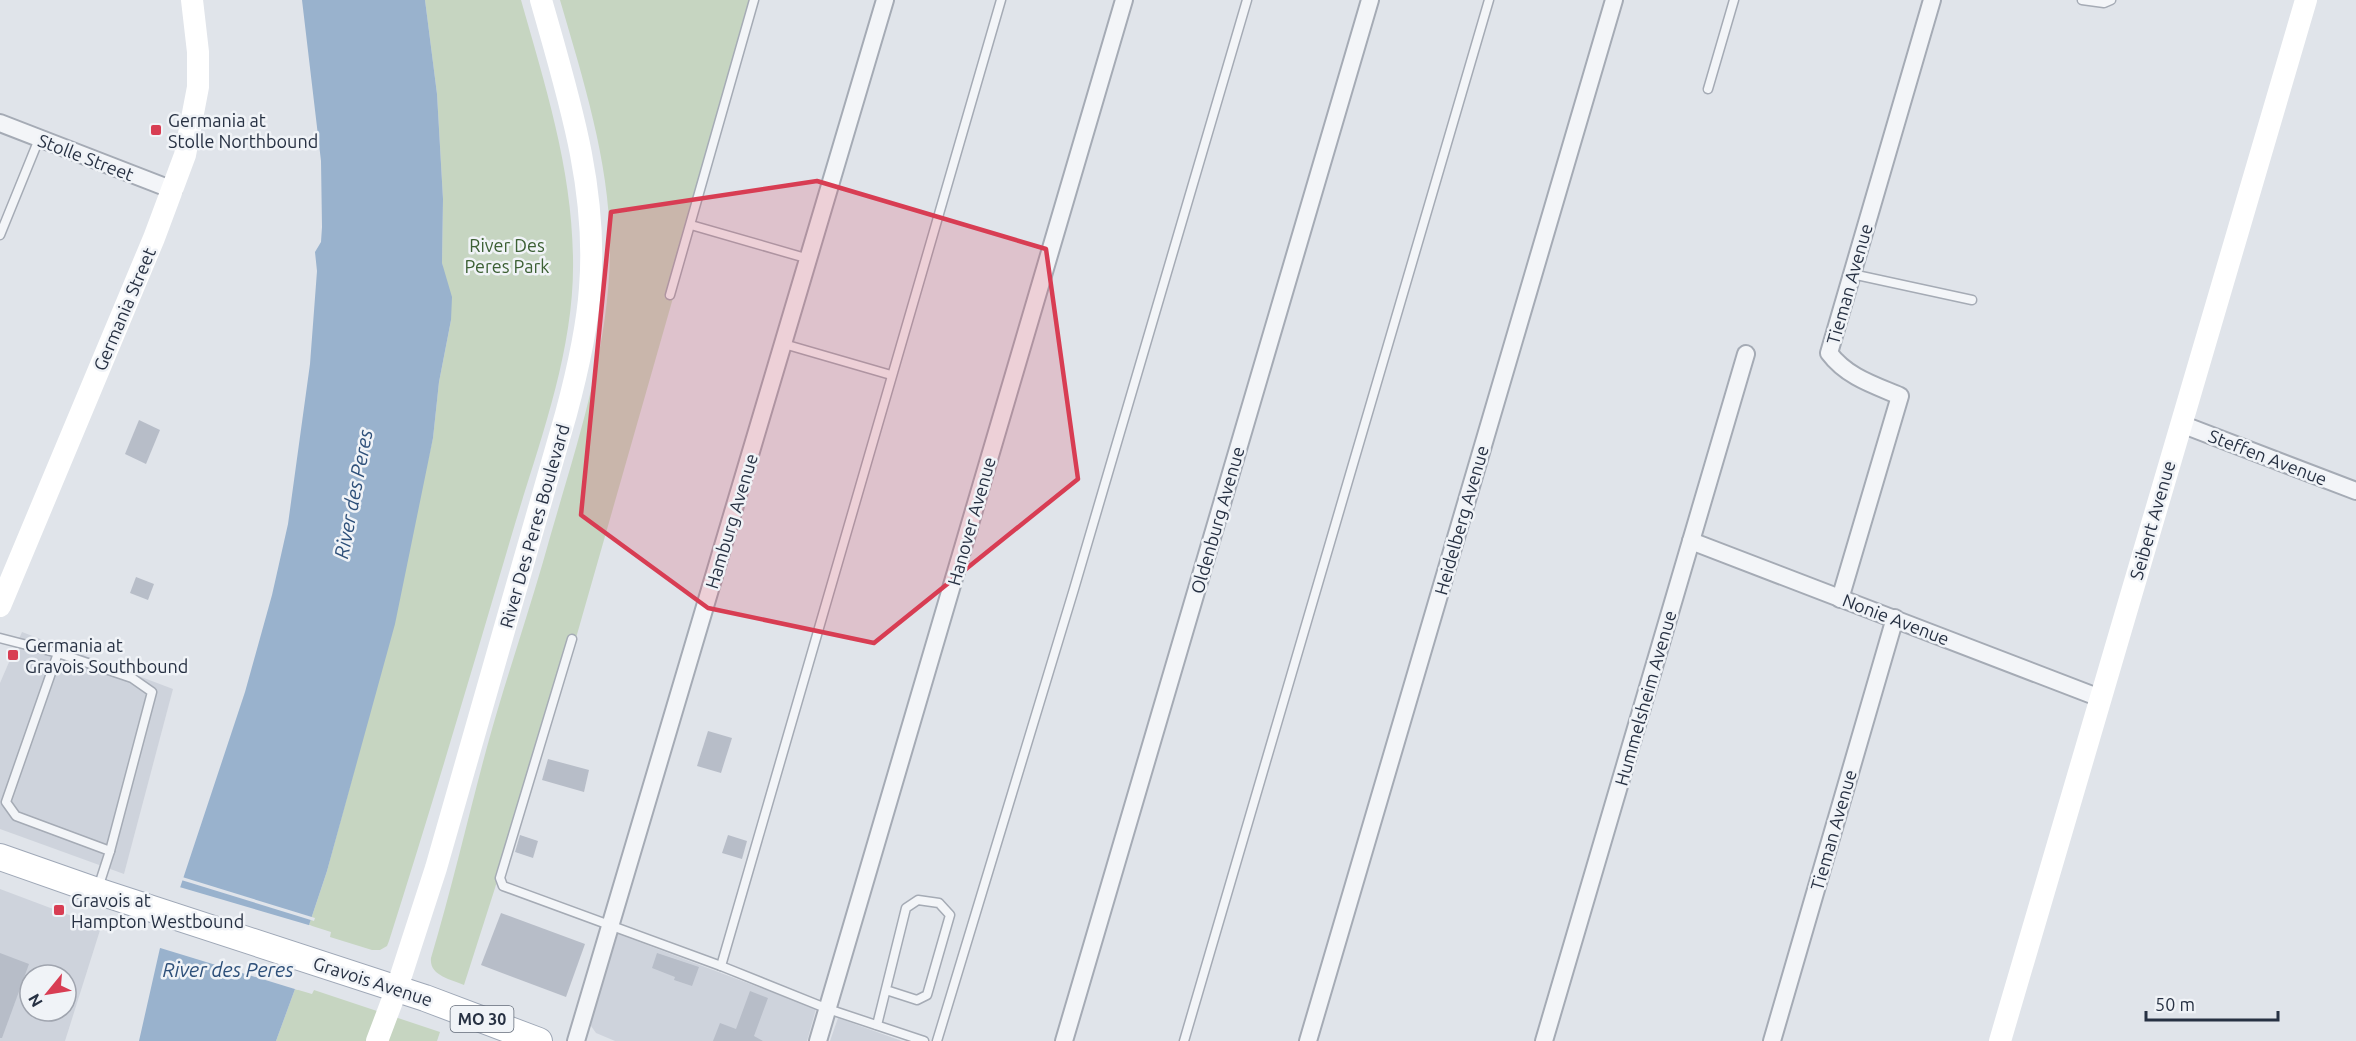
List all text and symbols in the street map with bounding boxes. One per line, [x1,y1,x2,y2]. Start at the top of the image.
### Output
place label: Germania at Stolle Northbound [168,110,318,151]
marker: Germania at Stolle Northbound [149,123,163,137]
street label: Stolle Street [35,130,137,184]
street label: Tieman Avenue [1822,221,1876,347]
park label: River Des Peres Park [465,235,549,276]
street label: Germania Street [89,244,159,374]
street label: River Des Peres Boulevard [495,422,573,630]
street label: Steffen Avenue [2206,425,2330,489]
water label: River des Peres [329,427,377,561]
street label: Heidelberg Avenue [1430,443,1492,597]
street label: Oldenburg Avenue [1186,444,1248,596]
street label: Hamburg Avenue [701,451,761,591]
street label: Hanover Avenue [943,454,999,588]
street label: Seibert Avenue [2125,458,2179,582]
street label: Nonie Avenue [1840,589,1952,649]
street label: Hummelsheim Avenue [1610,608,1680,788]
place label: Germania at Gravois Southbound [25,635,188,676]
marker: Germania at Gravois Southbound [6,648,20,662]
street label: Tieman Avenue [1806,767,1860,893]
place label: Gravois at Hampton Westbound [71,890,244,931]
marker: Gravois at Hampton Westbound [52,903,66,917]
street label: Gravois Avenue [311,952,435,1010]
water label: River des Peres [162,958,294,981]
north arrow [18,963,78,1023]
scale bar [2146,984,2278,1022]
text: N [24,991,46,1010]
text: 50 m [2155,994,2195,1014]
road number: MO 30 [450,1006,514,1032]

